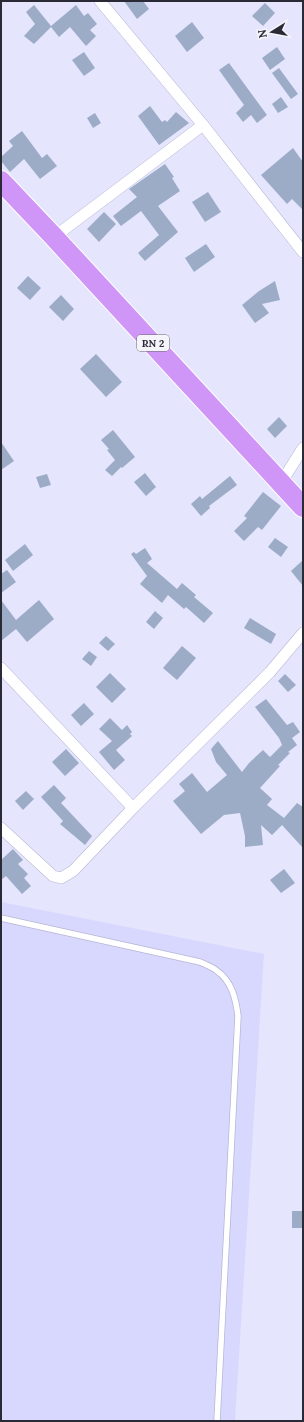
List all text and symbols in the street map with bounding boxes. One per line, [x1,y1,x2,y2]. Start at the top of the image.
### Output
north arrow [252,12,292,52]
text: N [254,28,270,39]
road number: RN 2 [137,335,169,351]

